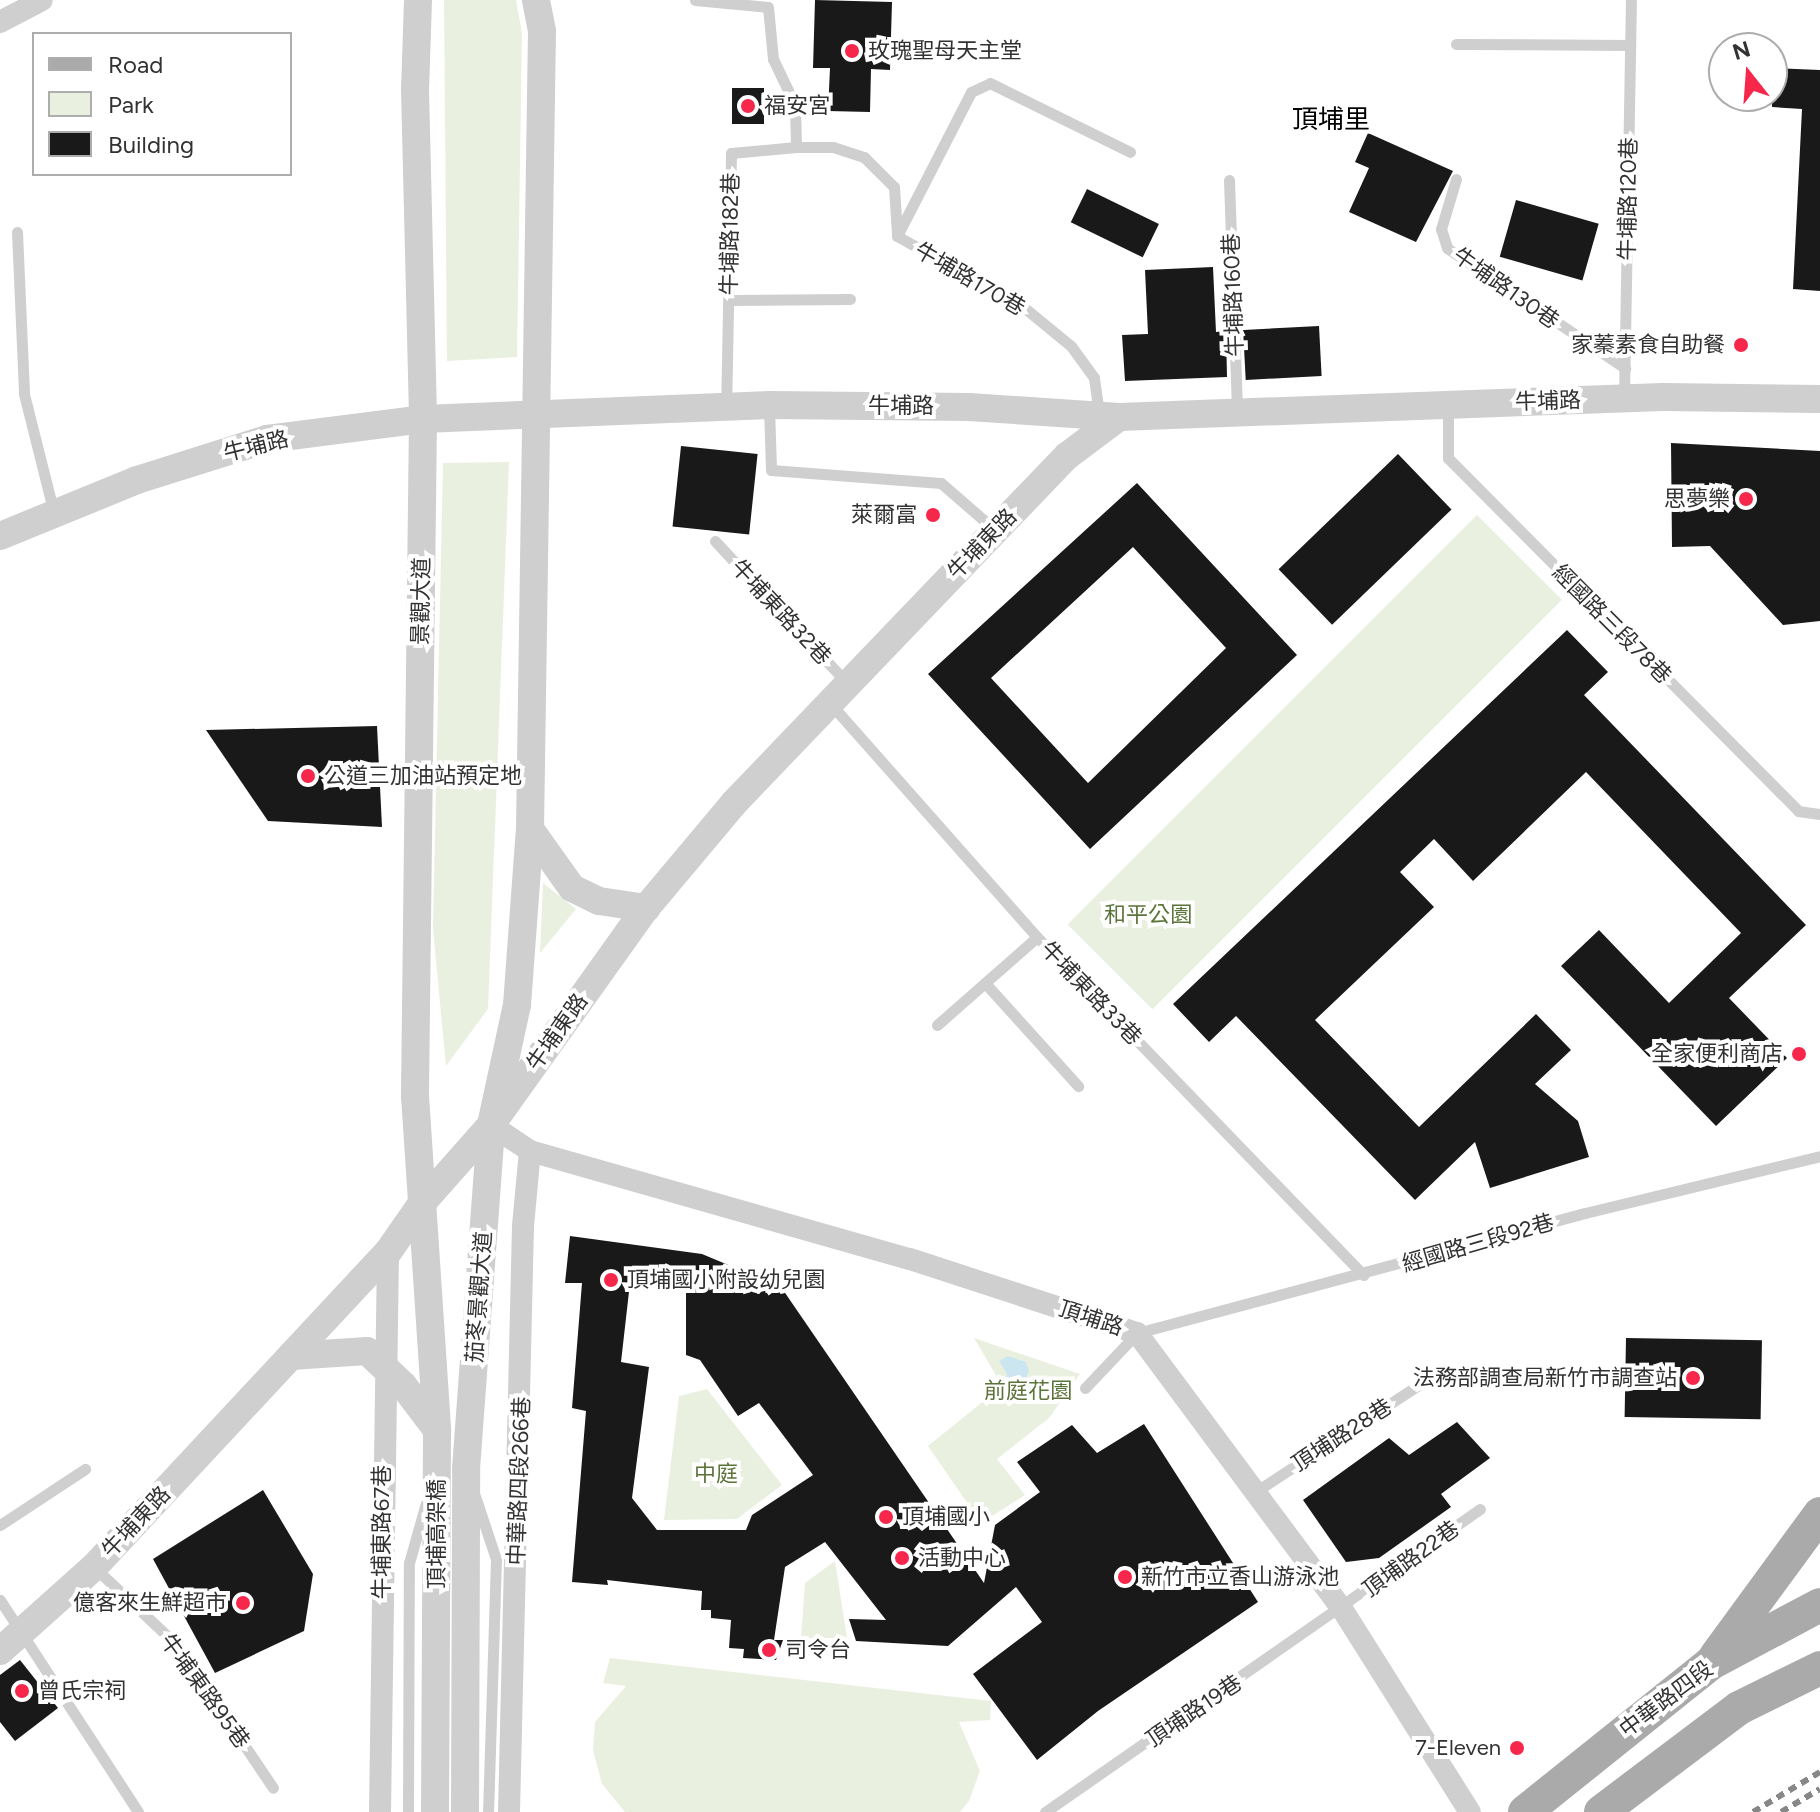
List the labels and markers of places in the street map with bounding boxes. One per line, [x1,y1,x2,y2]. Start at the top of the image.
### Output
place label: 玫瑰聖母天主堂 [868,38,1022,64]
marker: 玫瑰聖母天主堂 [843,42,861,60]
place label: 福安宮 [764,93,830,119]
marker: 福安宮 [739,97,757,115]
place label: 家蓁素食自助餐 [1571,332,1725,358]
marker: 家蓁素食自助餐 [1732,336,1750,354]
place label: 思夢樂 [1664,486,1730,512]
marker: 思夢樂 [1737,490,1755,508]
place label: 萊爾富 [851,502,917,528]
marker: 萊爾富 [924,506,942,524]
place label: 公道三加油站預定地 [324,763,522,789]
marker: 公道三加油站預定地 [299,767,317,785]
place label: 全家便利商店 [1651,1041,1783,1067]
marker: 全家便利商店 [1790,1045,1808,1063]
place label: 頂埔國小附設幼兒園 [627,1267,825,1293]
marker: 頂埔國小附設幼兒園 [602,1271,620,1289]
place label: 法務部調查局新竹市調查站 [1413,1365,1677,1391]
marker: 法務部調查局新竹市調查站 [1684,1369,1702,1387]
place label: 頂埔國小 [902,1504,990,1530]
marker: 頂埔國小 [877,1508,895,1526]
place label: 活動中心 [918,1545,1006,1571]
marker: 活動中心 [893,1549,911,1567]
place label: 新竹市立香山游泳池 [1141,1564,1339,1590]
marker: 新竹市立香山游泳池 [1116,1568,1134,1586]
place label: 億客來生鮮超市 [73,1590,227,1616]
marker: 億客來生鮮超市 [234,1594,252,1612]
place label: 司令台 [785,1637,851,1663]
marker: 司令台 [760,1641,778,1659]
place label: 曾氏宗祠 [38,1678,126,1704]
marker: 曾氏宗祠 [13,1682,31,1700]
place label: 7-Eleven [1415,1735,1501,1761]
marker: 7-Eleven [1508,1739,1526,1757]

